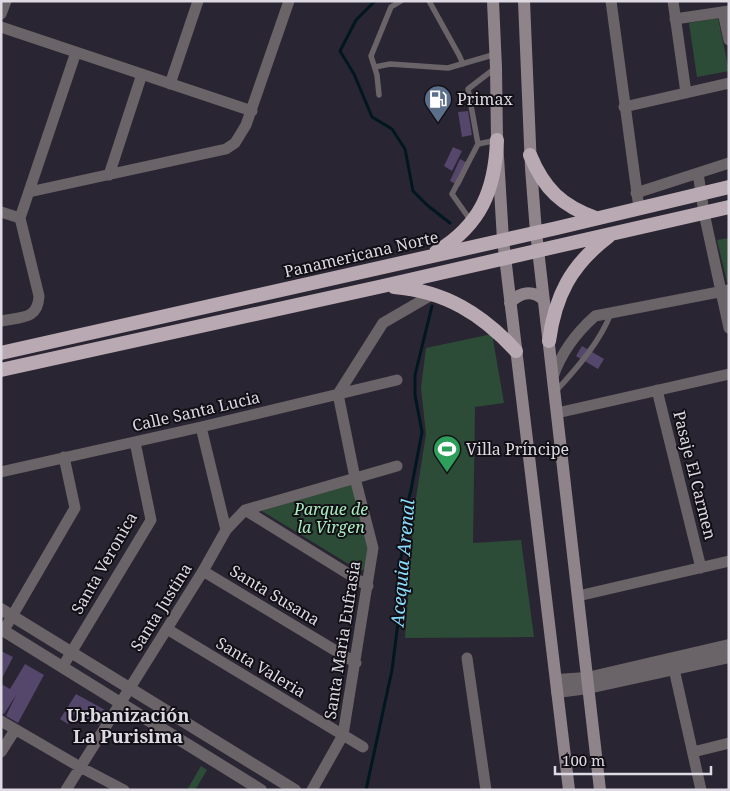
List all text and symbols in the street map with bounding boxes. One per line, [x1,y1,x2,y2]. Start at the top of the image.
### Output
fuel station icon: Primax [423,84,453,123]
place label: Primax [457,88,513,110]
street label: Panamericana Norte [282,226,440,282]
street label: Calle Santa Lucia [130,386,262,436]
street label: Pasaje El Carmen [668,408,722,542]
sports icon: Villa Príncipe [432,434,462,473]
place label: Villa Príncipe [466,438,569,460]
park label: Parque de la Virgen [293,498,368,538]
water label: Acequia Arenal [384,498,420,630]
street label: Santa Veronica [66,508,142,618]
street label: Santa Justina [125,559,197,655]
street label: Santa Susana [226,559,324,631]
street label: Santa Maria Eufrasia [319,559,365,721]
street label: Santa Valeria [212,632,310,702]
district label: Urbanización La Purisima [67,703,189,748]
scale bar [555,744,711,776]
text: 100 m [562,750,605,770]

